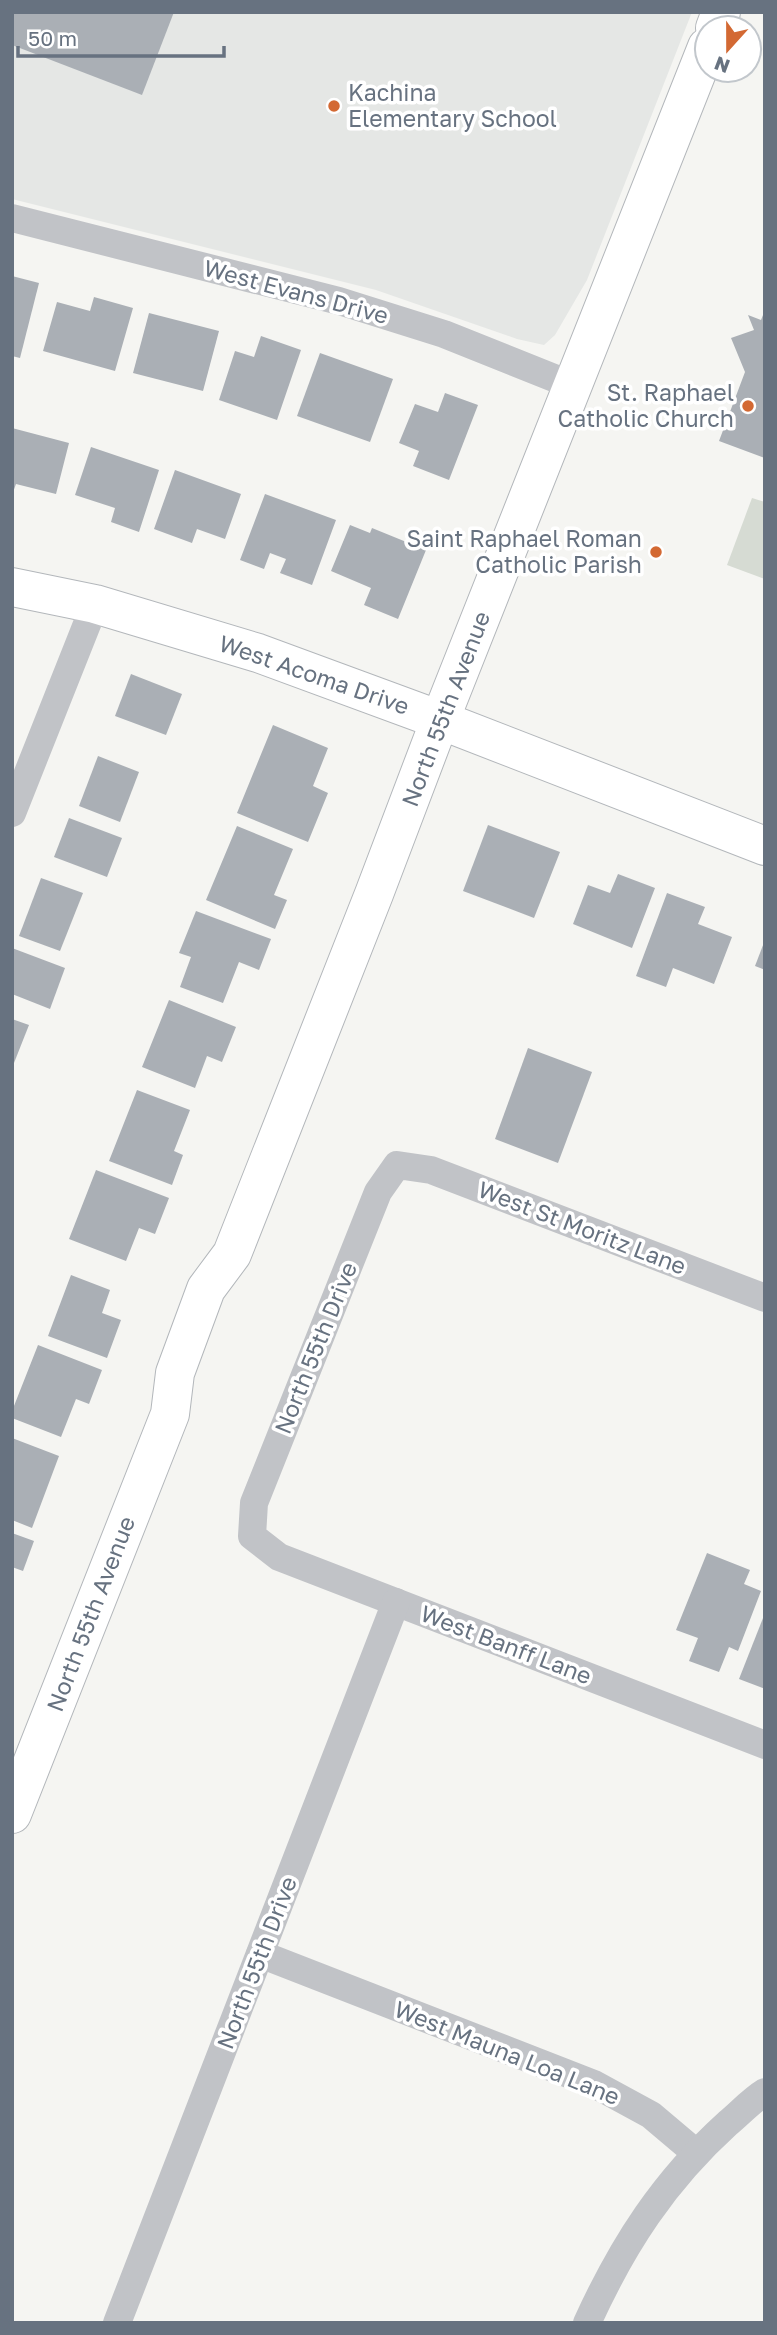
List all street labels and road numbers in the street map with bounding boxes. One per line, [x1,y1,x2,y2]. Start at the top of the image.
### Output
street label: West Evans Drive [201,253,392,329]
street label: North 55th Avenue [395,607,495,810]
street label: West Acoma Drive [216,628,413,720]
street label: West St Moritz Lane [474,1174,690,1280]
street label: North 55th Drive [268,1258,362,1438]
street label: North 55th Avenue [40,1512,140,1715]
street label: West Banff Lane [417,1599,596,1690]
street label: North 55th Drive [210,1872,302,2053]
street label: West Mauna Loa Lane [391,1994,624,2110]

